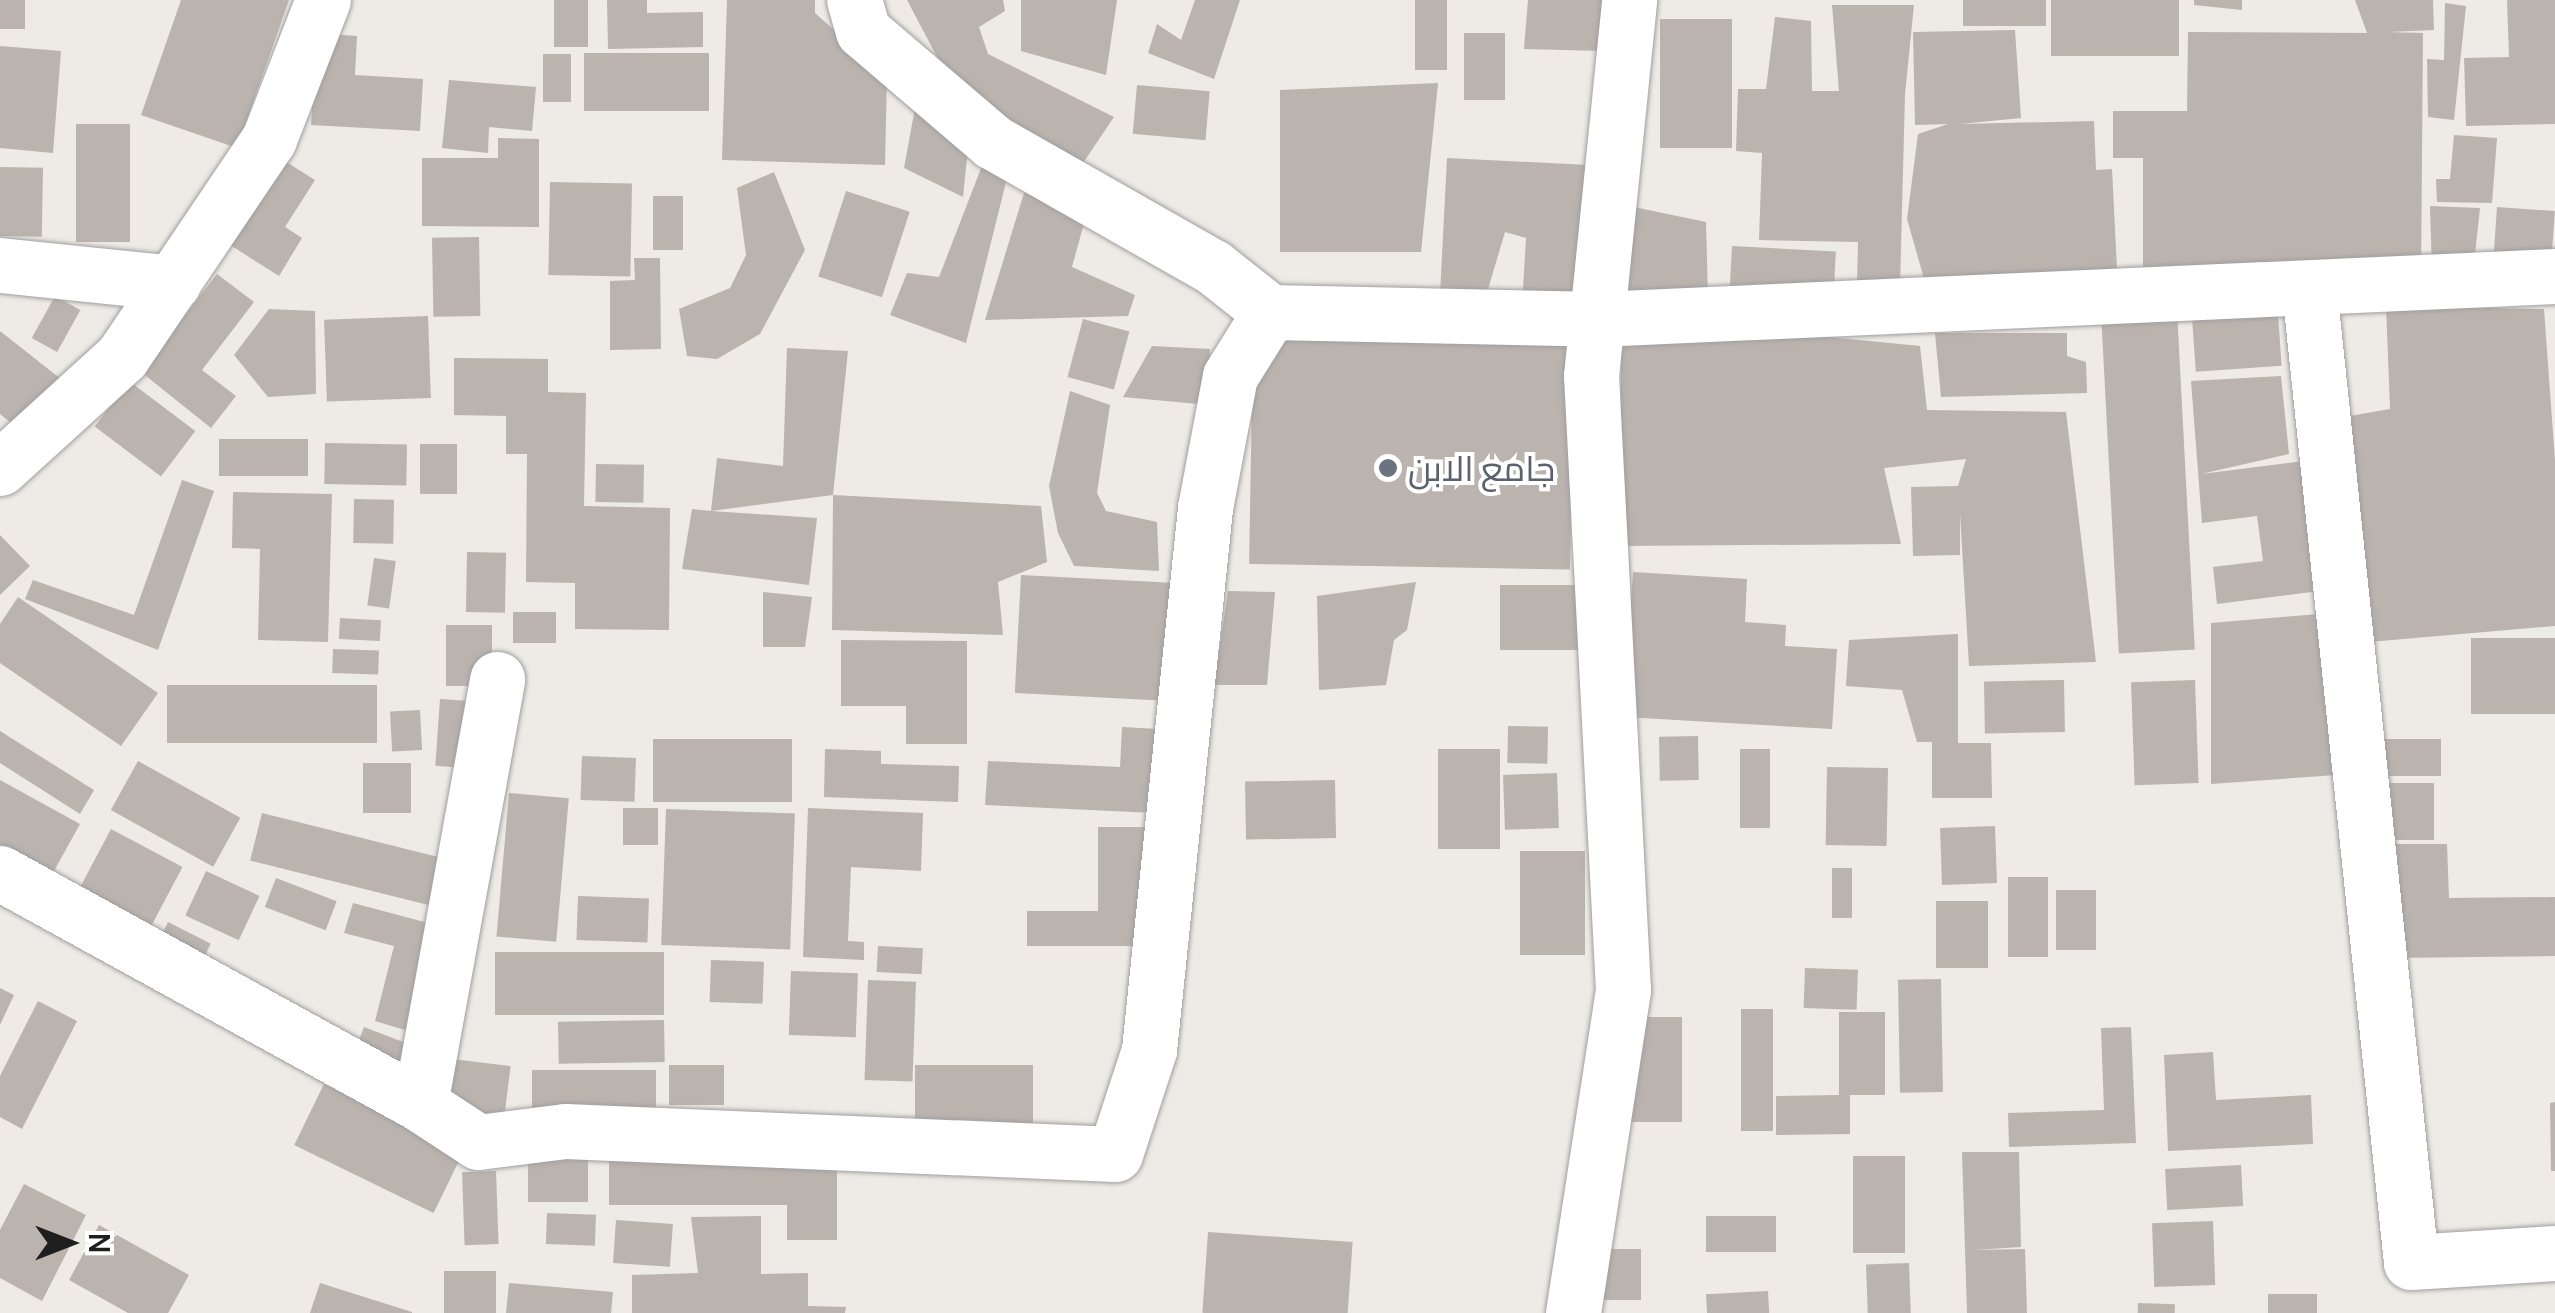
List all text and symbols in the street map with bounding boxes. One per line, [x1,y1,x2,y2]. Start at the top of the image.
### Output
place label: جامع الابن [1408,447,1555,489]
marker: جامع الابن [1377,457,1399,479]
north arrow [20,1193,120,1293]
text: N [81,1233,119,1253]

